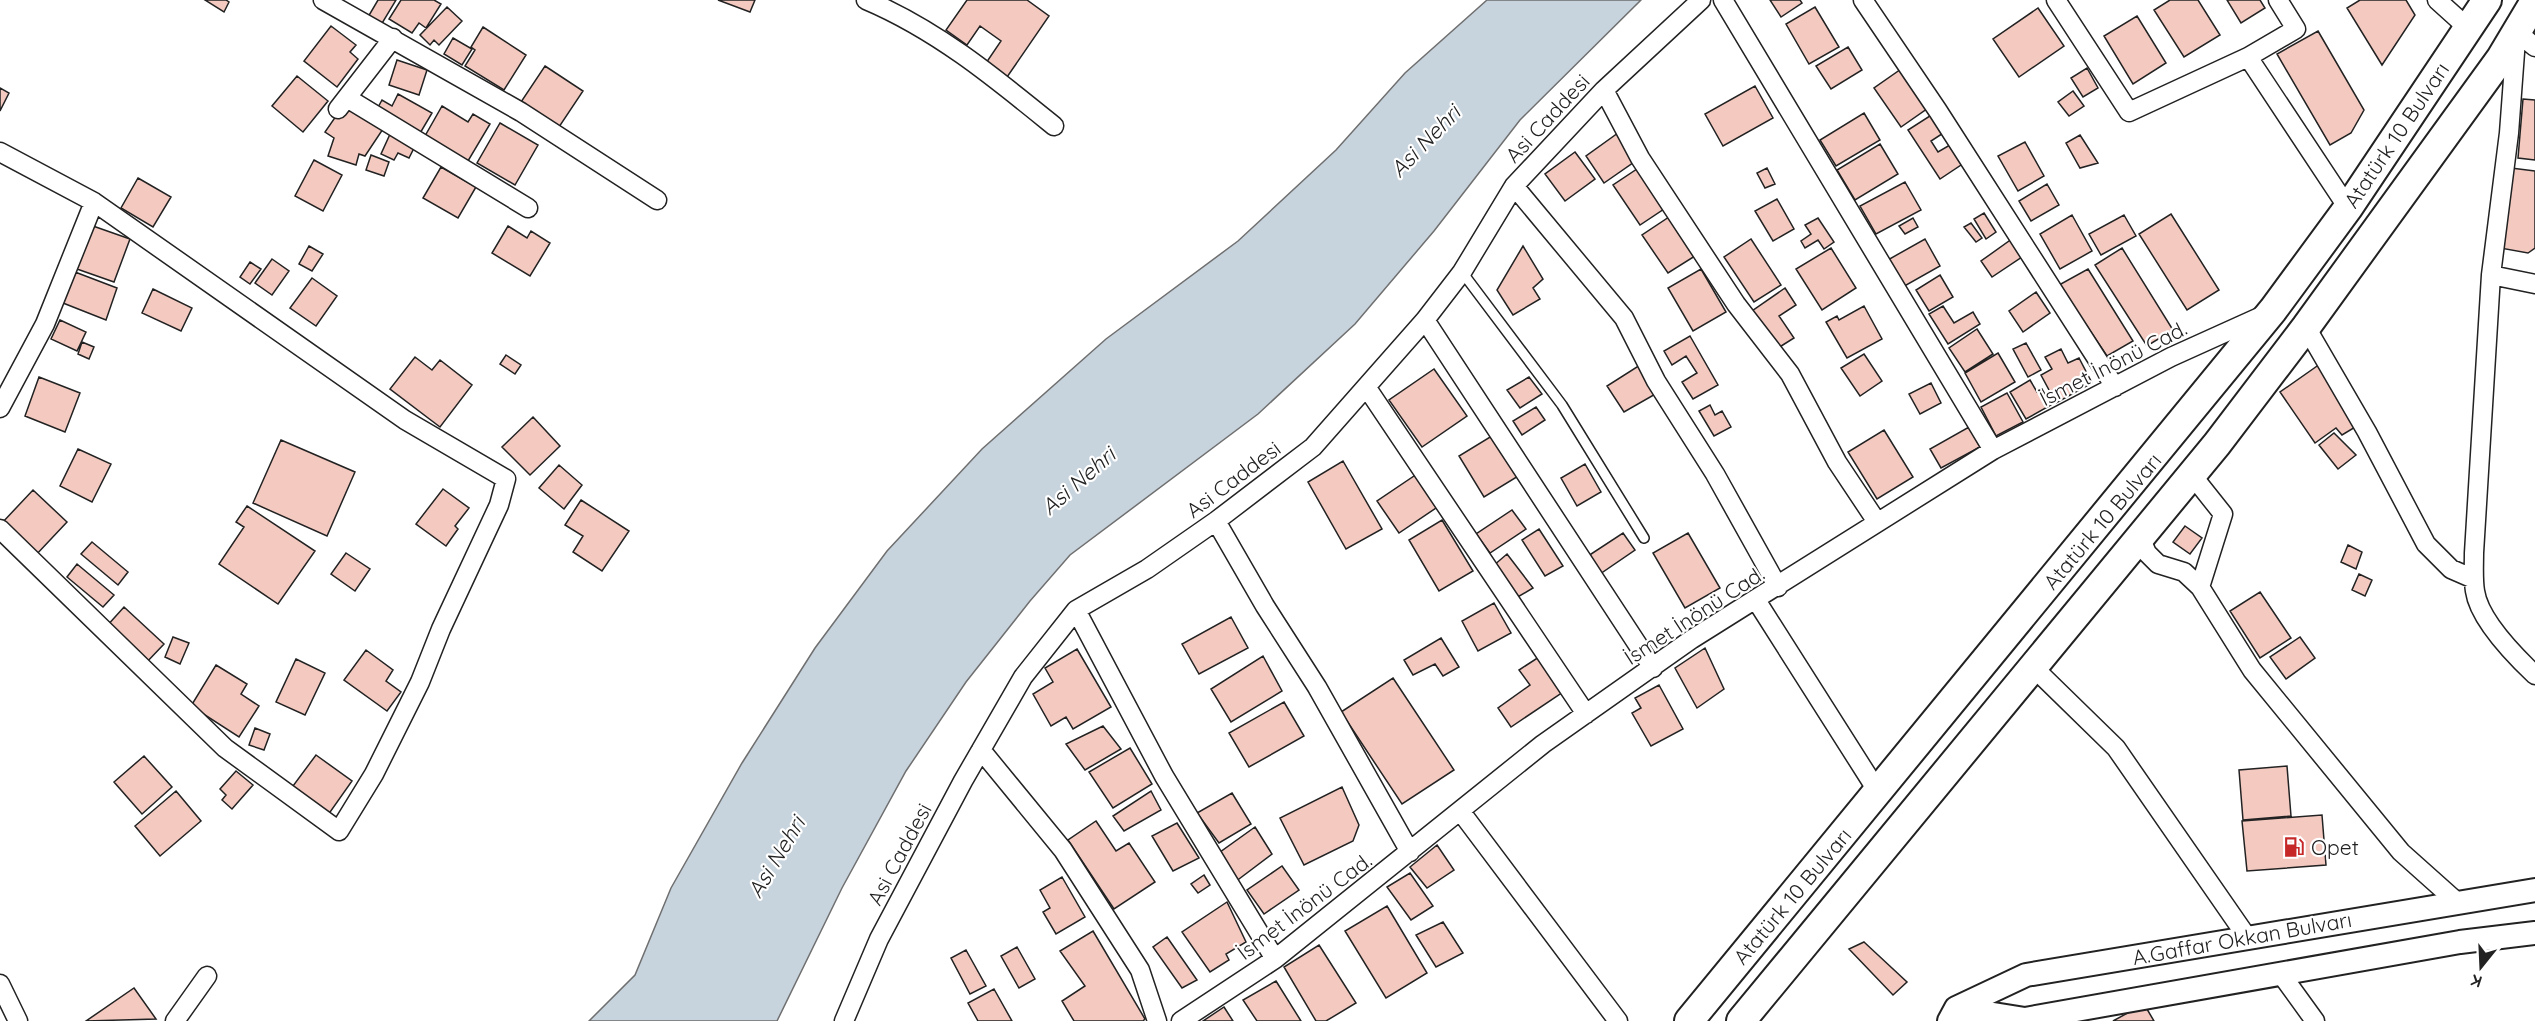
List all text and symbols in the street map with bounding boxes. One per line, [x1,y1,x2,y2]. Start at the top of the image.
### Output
street label: Atatürk 10 Bulvarı [2338,57,2454,213]
street label: Asi Caddesi [1499,68,1595,168]
water label: Asi Nehri [1384,97,1468,183]
street label: İsmet İnönü Cad. [2035,315,2191,411]
street label: Asi Caddesi [1181,435,1285,523]
water label: Asi Nehri [1035,440,1123,521]
street label: Atatürk 10 Bulvarı [2037,448,2167,594]
street label: İsmet İnönü Cad. [1619,560,1769,670]
street label: Asi Caddesi [861,799,937,909]
water label: Asi Nehri [741,810,812,903]
street label: Atatürk 10 Bulvarı [1727,823,1857,969]
place label: Opet [2311,834,2359,860]
fuel station icon: Opet [2282,835,2306,859]
street label: İsmet İnönü Cad. [1232,847,1376,965]
street label: A.Gaffar Okkan Bulvarı [2130,906,2354,970]
north arrow [2451,937,2511,997]
text: K [2468,970,2484,992]

